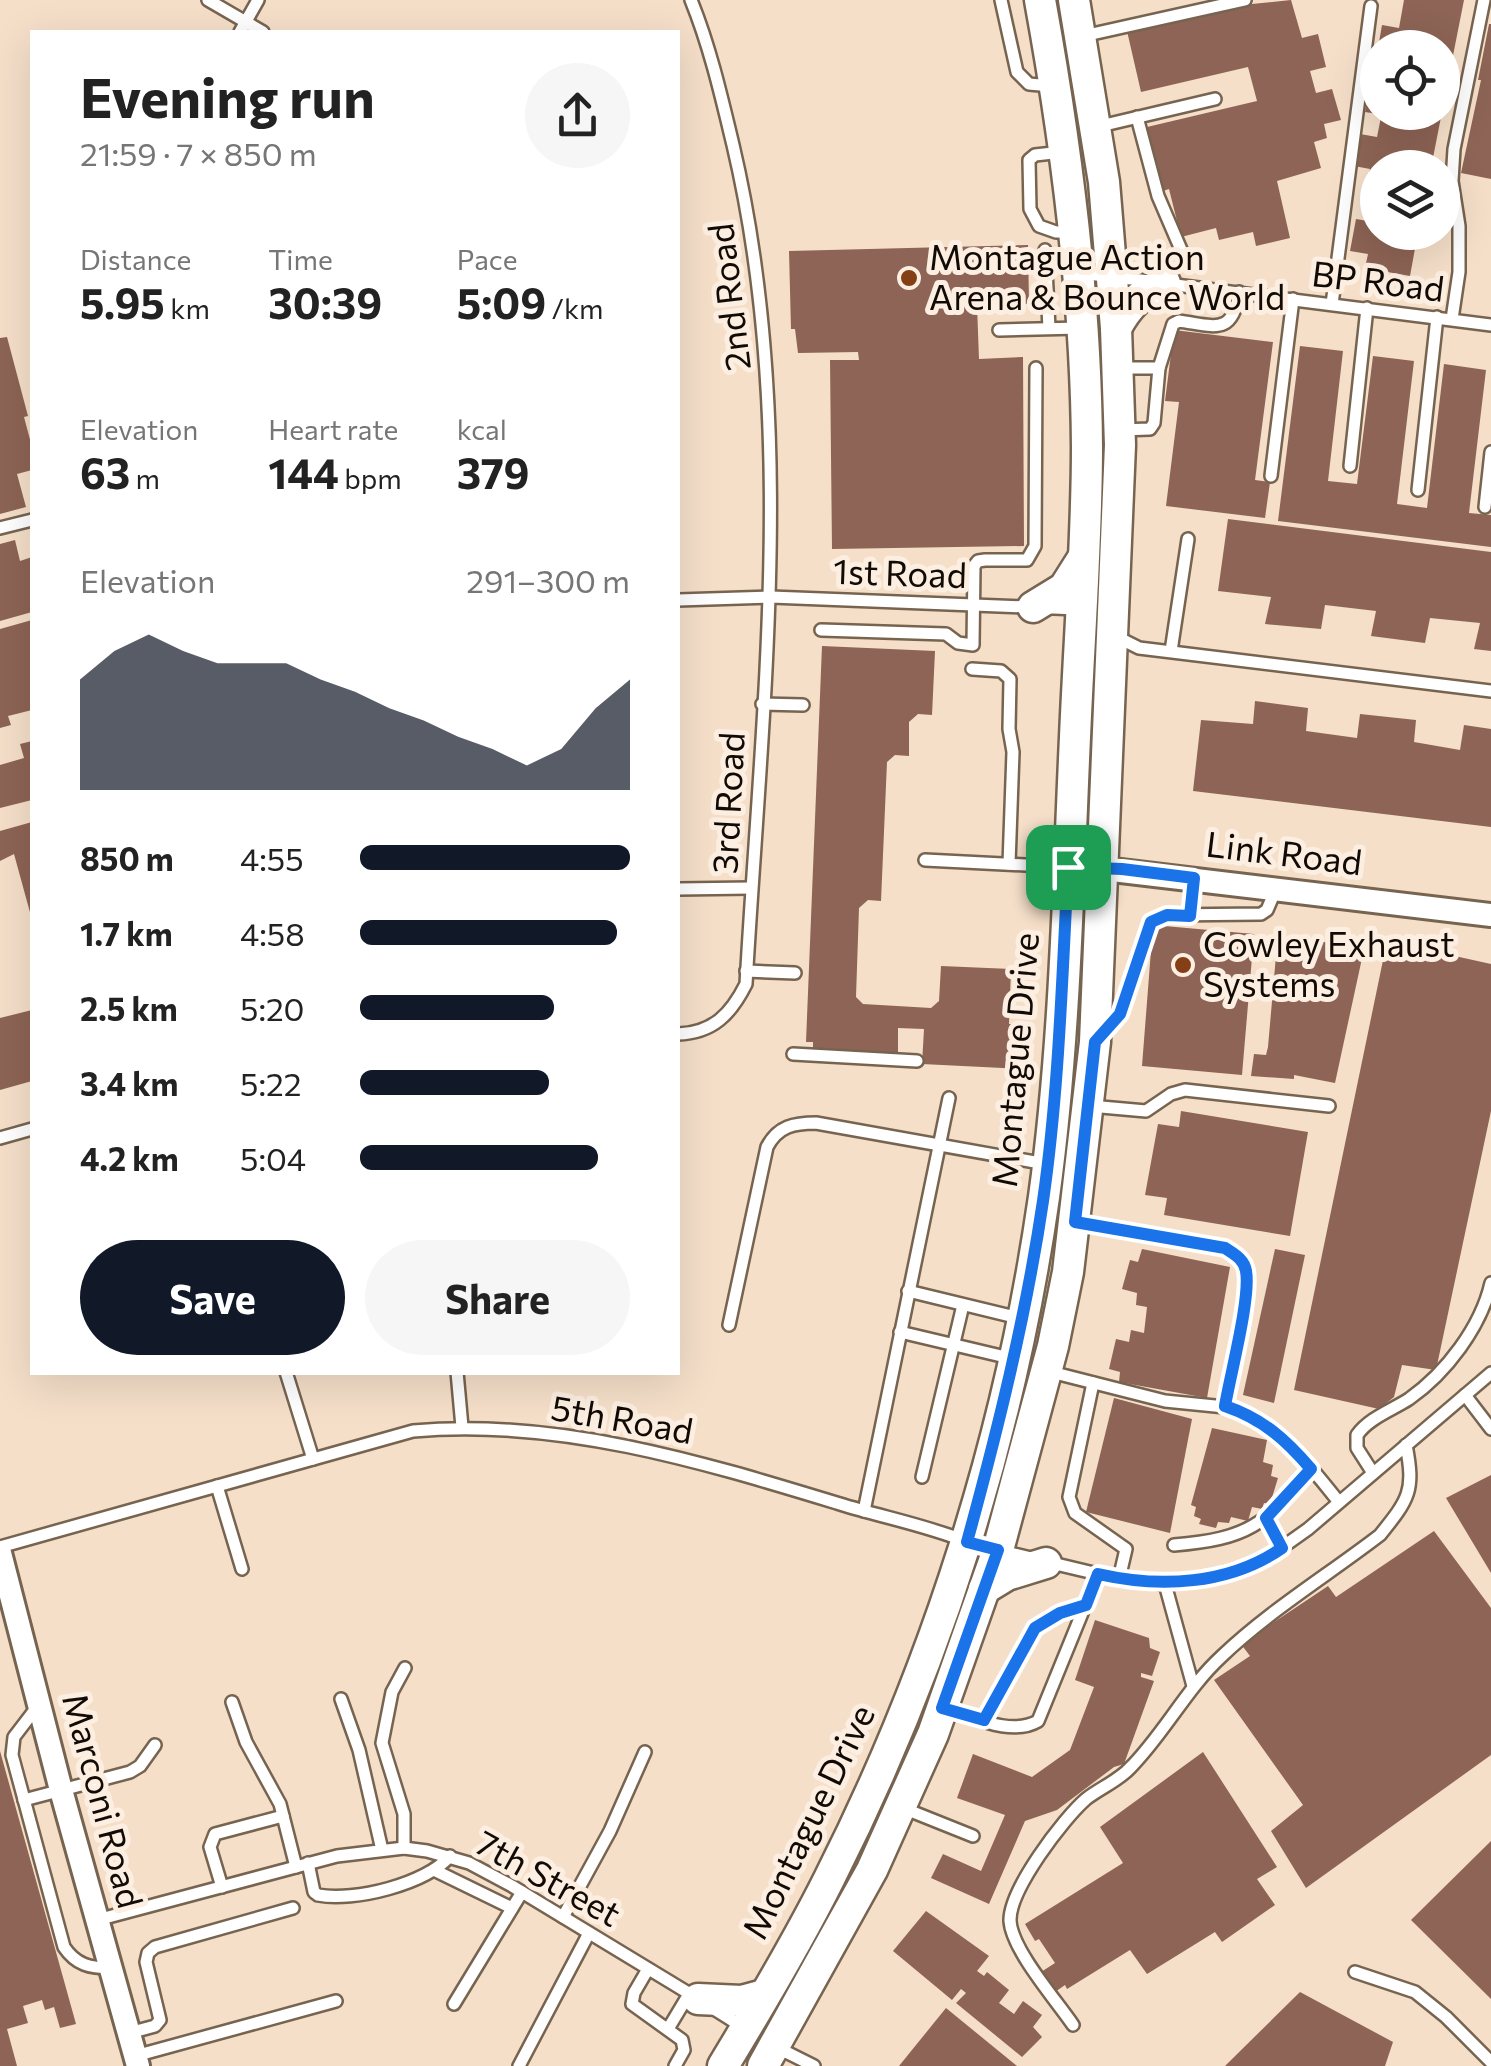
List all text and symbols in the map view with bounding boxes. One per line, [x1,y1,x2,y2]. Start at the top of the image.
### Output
map controls [1360,30,1460,250]
button: locate [1360,30,1460,130]
text: Evening run [80,62,375,129]
button: share [525,63,630,168]
text: 21:59 · 7 × 850 m [80,133,317,173]
button: layers [1360,150,1460,250]
street label: 2nd Road [697,221,758,373]
place label: Montague Action Arena & Bounce World [929,234,1285,317]
text: Distance [80,242,191,276]
text: Time [268,242,333,276]
text: Pace [457,242,518,276]
street label: BP Road [1310,250,1447,309]
marker: Montague Action Arena & Bounce World [898,267,920,289]
text: 5.95 [80,276,165,328]
text: 30:39 [268,276,382,328]
text: 5:09 [457,276,546,328]
text: km [165,291,210,325]
text: /km [546,291,604,325]
text: Elevation [80,412,198,446]
text: Heart rate [268,412,398,446]
text: kcal [457,412,507,446]
text: 63 [80,446,130,498]
text: 144 [268,446,339,498]
text: 379 [457,446,529,498]
text: m [130,461,160,495]
text: bpm [339,461,402,495]
street label: 1st Road [833,548,968,595]
text: Elevation [80,560,215,600]
text: 291–300 m [466,560,630,600]
street label: 3rd Road [701,731,752,875]
street label: Link Road [1204,821,1365,882]
pin [1026,825,1111,910]
text: 850 m [80,838,174,878]
text: 4:55 [240,838,304,878]
icon: arrive [1041,840,1096,895]
text: 1.7 km [80,913,173,953]
text: 4:58 [240,913,305,953]
place label: Cowley Exhaust Systems [1203,921,1454,1004]
street label: Montague Drive [981,931,1046,1189]
marker: Cowley Exhaust Systems [1172,954,1194,976]
text: 2.5 km [80,988,178,1028]
text: 5:20 [240,988,304,1028]
text: 3.4 km [80,1063,178,1103]
text: 5:22 [240,1063,301,1103]
text: 4.2 km [80,1138,179,1178]
text: 5:04 [240,1138,306,1178]
button: Save [80,1240,345,1355]
button: Share [365,1240,630,1355]
street label: 5th Road [548,1384,697,1451]
street label: Marconi Road [55,1688,154,1912]
street label: Montague Drive [731,1697,882,1945]
street label: 7th Street [469,1820,629,1934]

